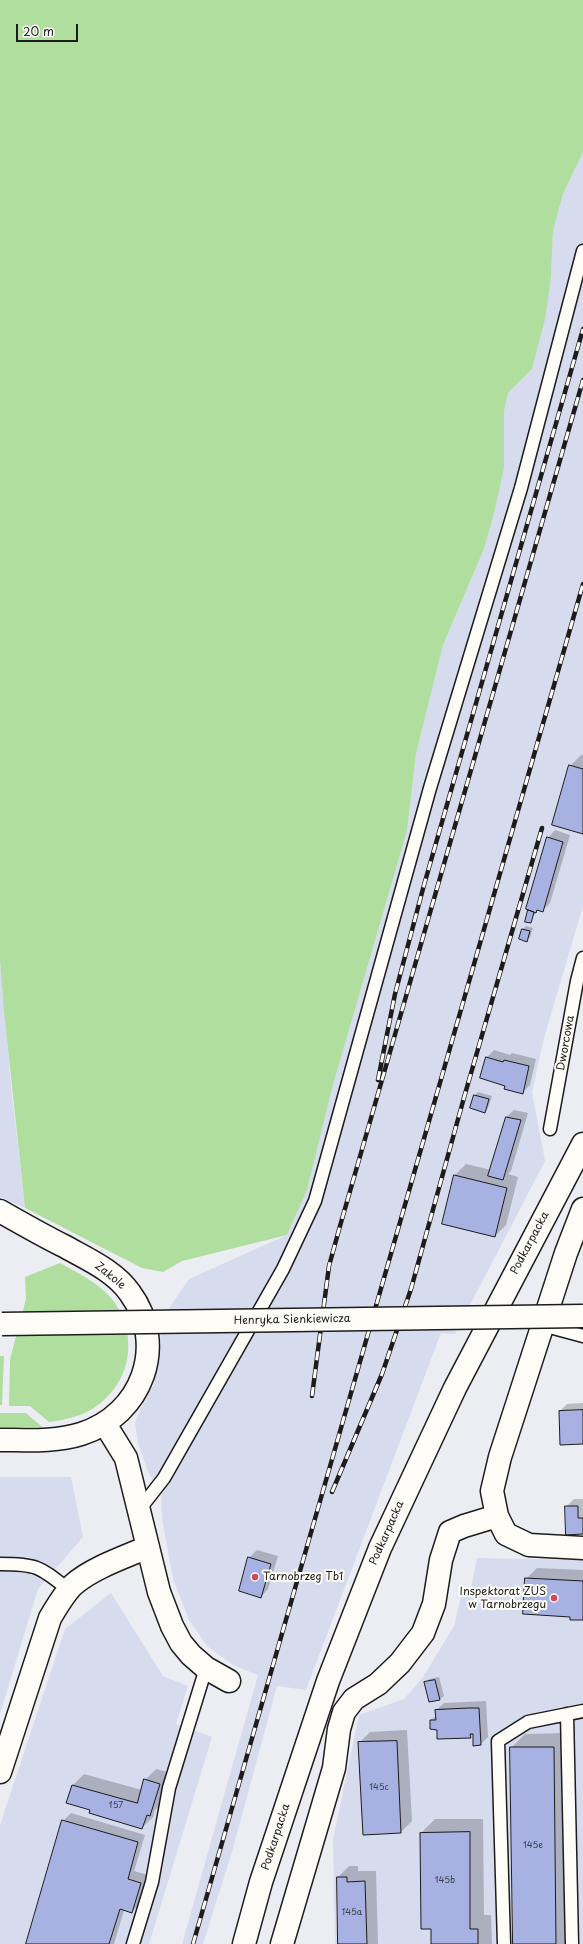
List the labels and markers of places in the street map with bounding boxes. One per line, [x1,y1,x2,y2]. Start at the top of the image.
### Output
place label: Tarnobrzeg Tb1 [263,1570,343,1584]
marker: Tarnobrzeg Tb1 [250,1572,260,1582]
place label: Inspektorat ZUS w Tarnobrzegu [460,1585,546,1611]
marker: Inspektorat ZUS w Tarnobrzegu [549,1593,559,1603]

